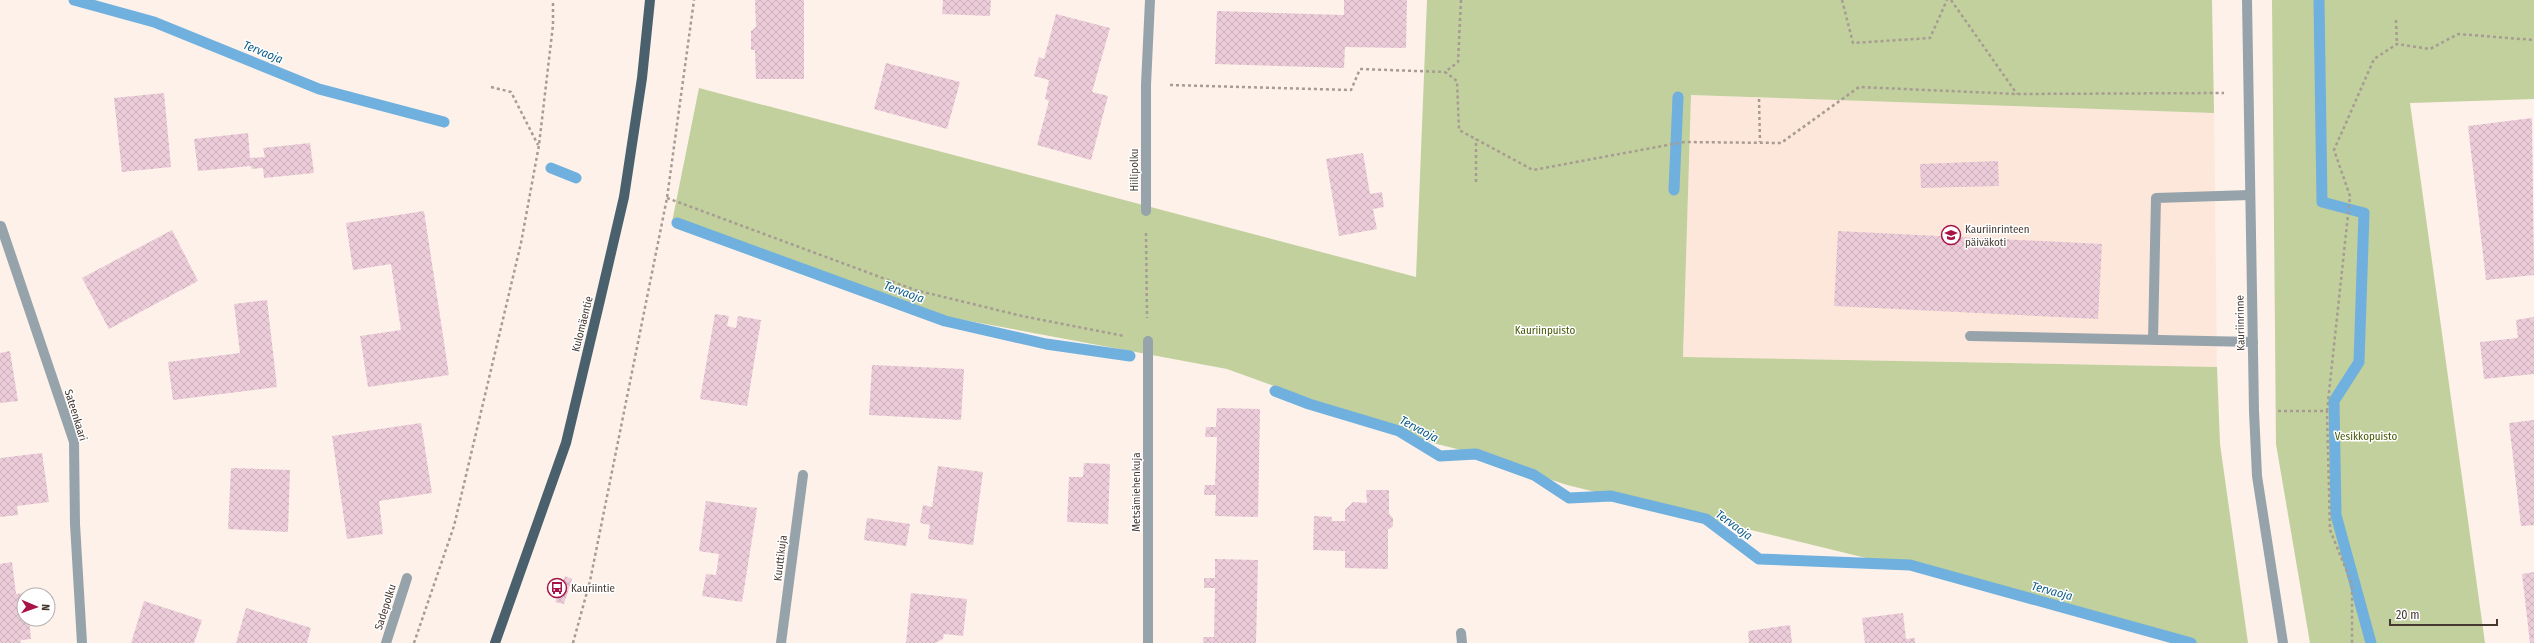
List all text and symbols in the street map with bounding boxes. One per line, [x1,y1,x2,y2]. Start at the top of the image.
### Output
water label: Tervaoja [241,38,285,66]
street label: Hiilipolku [1128,148,1141,192]
place label: Kauriinrinteen päiväkoti [1965,223,2030,249]
school or university icon: Kauriinrinteen päiväkoti [1940,224,1962,246]
water label: Tervaoja [882,278,926,306]
street label: Kulomäentie [569,295,596,353]
street label: Kauriinrinne [2234,295,2247,351]
park label: Kauriinpuisto [1515,324,1575,337]
street label: Sateenkaari [62,388,90,443]
water label: Tervaoja [1397,413,1441,445]
park label: Vesikkopuisto [2335,430,2397,443]
street label: Metsämiehenkuja [1130,452,1143,532]
water label: Tervaoja [1713,507,1755,543]
street label: Kuuttikuja [771,534,790,582]
bus stop icon: Kauriintie [546,577,568,599]
water label: Tervaoja [2030,579,2074,603]
place label: Kauriintie [571,582,615,595]
street label: Sadepolku [372,583,399,632]
north arrow [16,587,56,627]
scale bar [2390,601,2497,627]
text: N [39,604,52,611]
text: 20 m [2396,608,2420,622]

